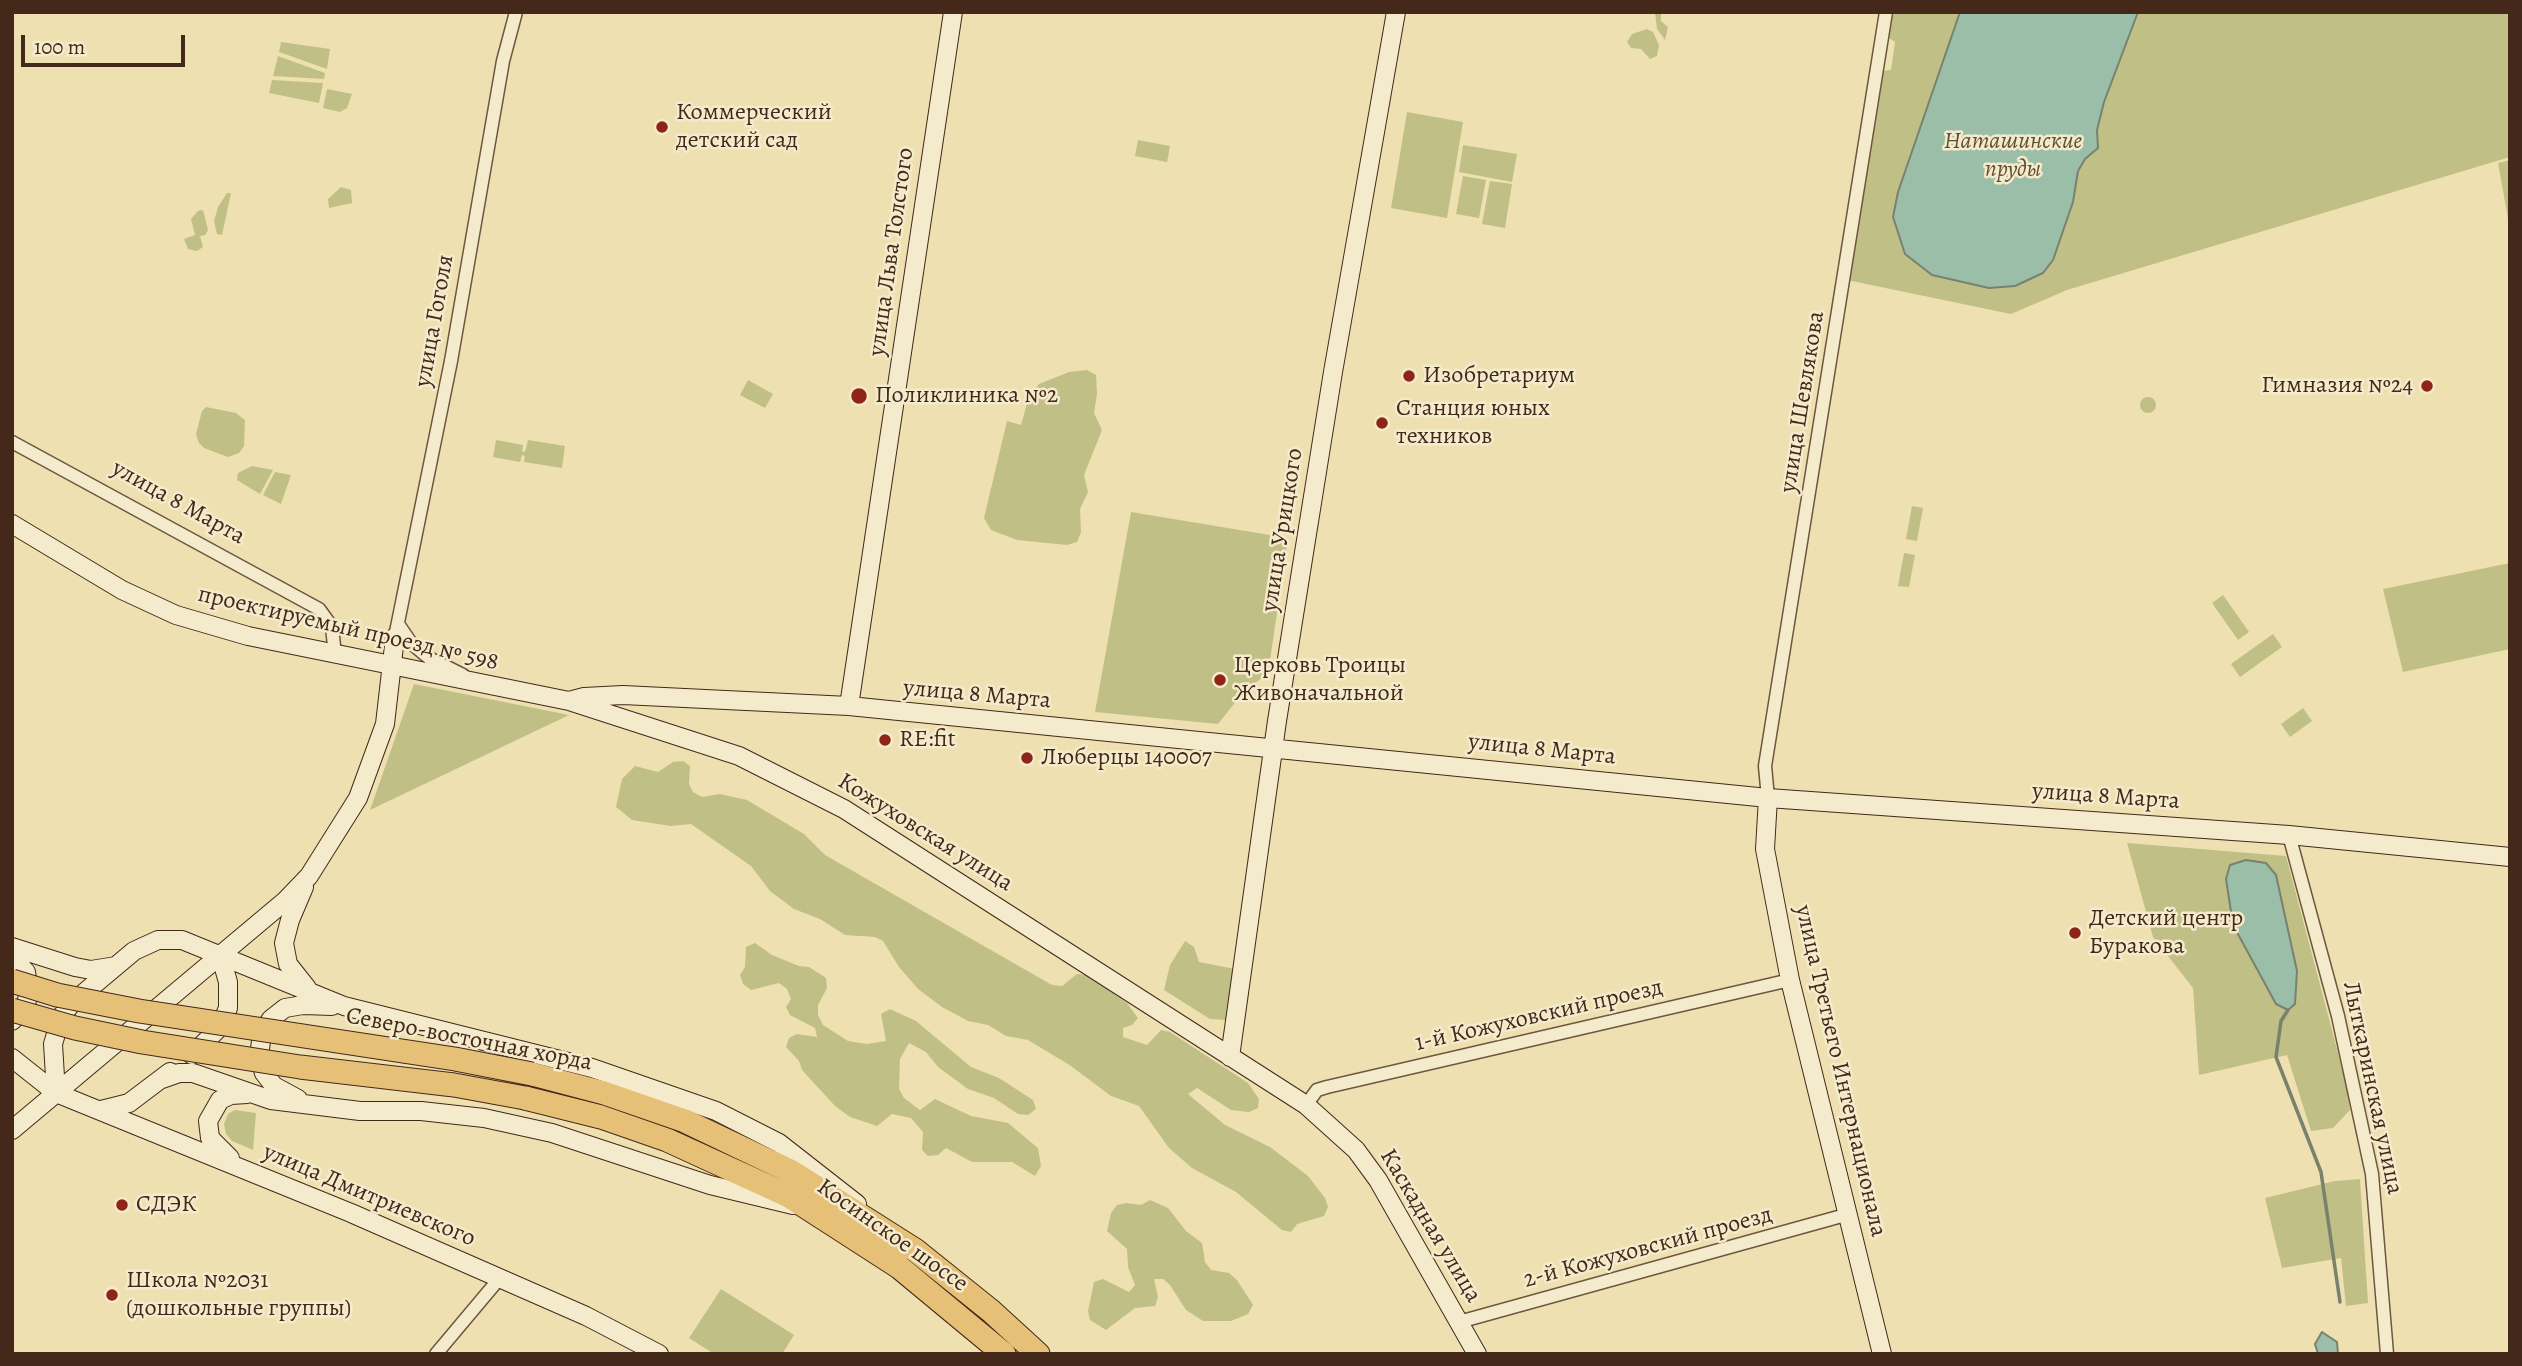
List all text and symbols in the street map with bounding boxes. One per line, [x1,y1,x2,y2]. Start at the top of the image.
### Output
scale bar [24,21,189,65]
text: 100 m [34,33,85,61]
place label: Коммерческий детский сад [676,99,832,155]
marker: Коммерческий детский сад [654,119,670,135]
park label: Наташинские пруды [1944,128,2082,184]
street label: улица Льва Толстого [863,146,921,358]
street label: улица Гоголя [409,253,461,389]
street label: улица Шевлякова [1774,309,1832,495]
place label: Изобретариум [1423,362,1575,390]
marker: Изобретариум [1401,368,1417,384]
place label: Гимназия №24 [2261,372,2413,400]
marker: Гимназия №24 [2419,378,2435,394]
place label: Поликлиника №2 [875,382,1058,410]
marker: Поликлиника №2 [849,386,869,406]
place label: Станция юных техников [1396,395,1550,451]
marker: Станция юных техников [1374,415,1390,431]
street label: улица Урицкого [1256,446,1310,614]
street label: улица 8 Марта [106,455,250,551]
street label: проектируемый проезд № 598 [195,580,501,678]
place label: Церковь Троицы Живоначальной [1234,652,1406,708]
marker: Церковь Троицы Живоначальной [1212,672,1228,688]
street label: улица 8 Марта [902,674,1052,716]
place label: RE:fit [899,726,956,754]
street label: улица 8 Марта [1467,728,1617,772]
marker: RE:fit [877,732,893,748]
place label: Люберцы 140007 [1041,744,1212,772]
marker: Люберцы 140007 [1019,750,1035,766]
street label: Кожуховская улица [832,768,1018,898]
street label: улица 8 Марта [2031,777,2181,817]
street label: улица Третьего Интернационала [1788,902,1892,1240]
place label: Детский центр Буракова [2089,905,2243,961]
marker: Детский центр Буракова [2067,925,2083,941]
street label: 1-й Кожуховский проезд [1412,973,1666,1059]
street label: Лыткаринская улица [2335,979,2409,1197]
street label: Северо-восточная хорда [343,1002,595,1078]
street label: улица Дмитриевского [259,1138,479,1254]
street label: Каскадная улица [1373,1144,1487,1308]
street label: Косинское шоссе [811,1173,973,1299]
place label: СДЭК [136,1191,196,1219]
marker: СДЭК [114,1197,130,1213]
street label: 2-й Кожуховский проезд [1520,1201,1776,1295]
place label: Школа №2031 (дошкольные группы) [126,1267,351,1323]
marker: Школа №2031 (дошкольные группы) [104,1287,120,1303]

